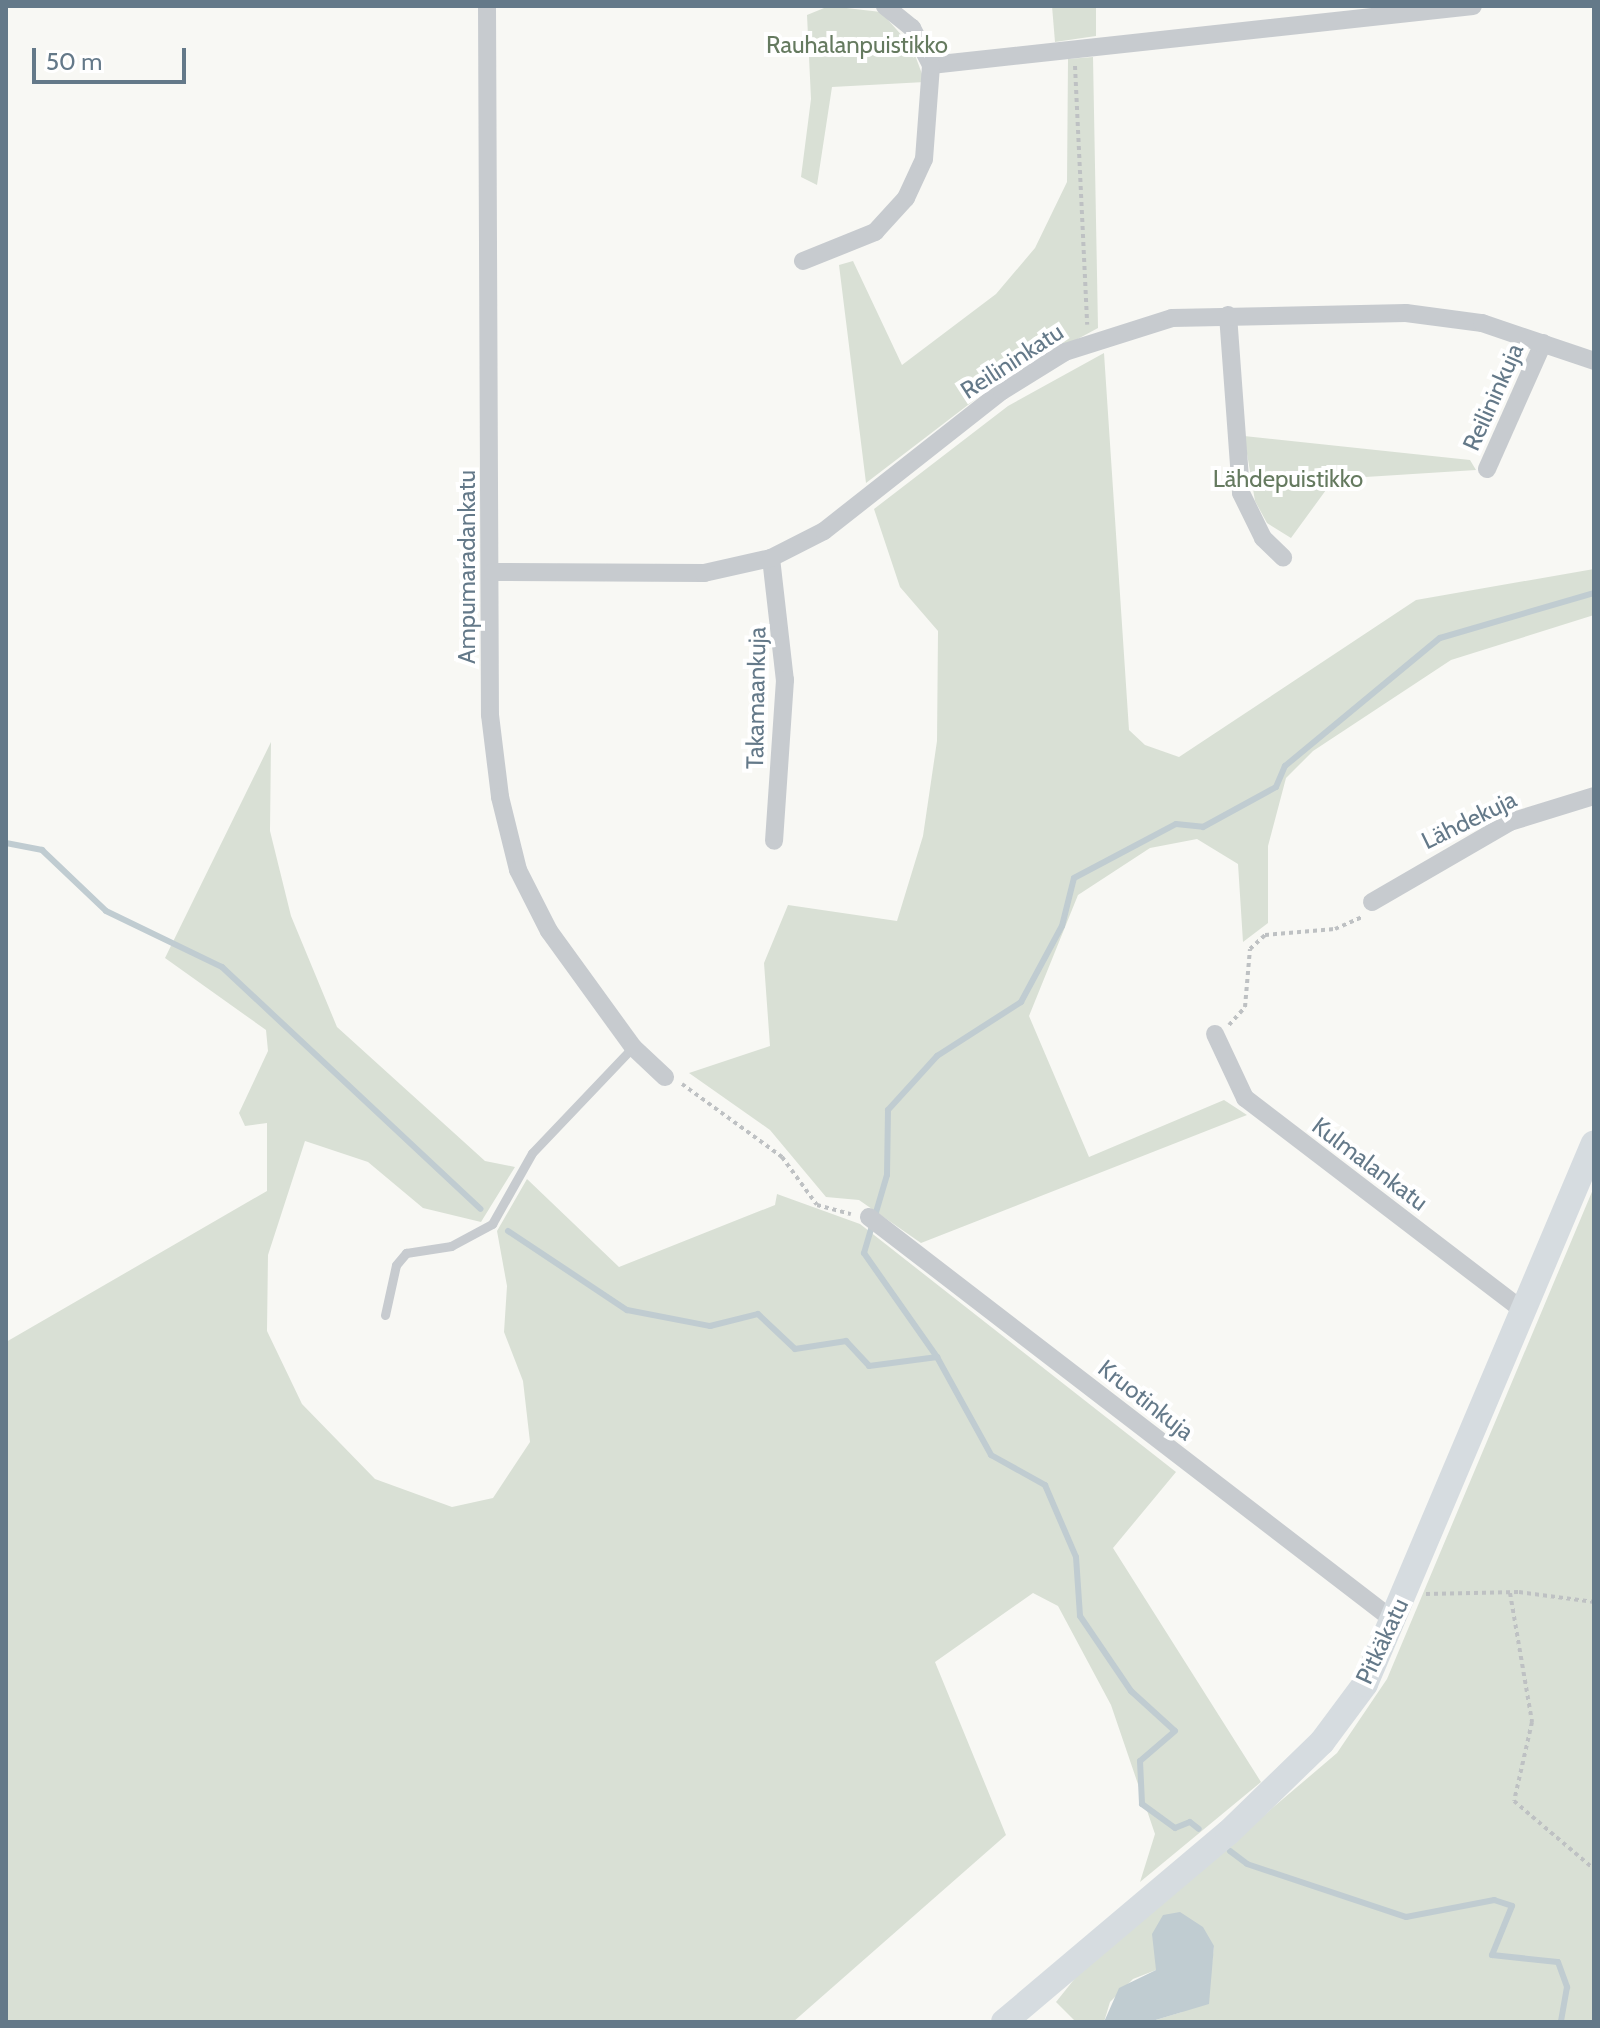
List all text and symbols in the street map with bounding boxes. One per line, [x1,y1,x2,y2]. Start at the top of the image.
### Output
park label: Rauhalanpuistikko [766,31,948,59]
scale bar [36,32,190,82]
text: 50 m [46,47,102,76]
street label: Reilininkatu [955,317,1069,405]
street label: Reilininkuja [1457,339,1529,455]
park label: Lähdepuistikko [1213,465,1363,493]
street label: Ampumaradankatu [453,470,481,664]
street label: Takamaankuja [740,627,772,769]
street label: Lähdekuja [1417,785,1521,855]
street label: Kulmalankatu [1307,1111,1433,1217]
street label: Kruotinkuja [1092,1354,1200,1446]
street label: Pitkäkatu [1350,1593,1414,1689]

